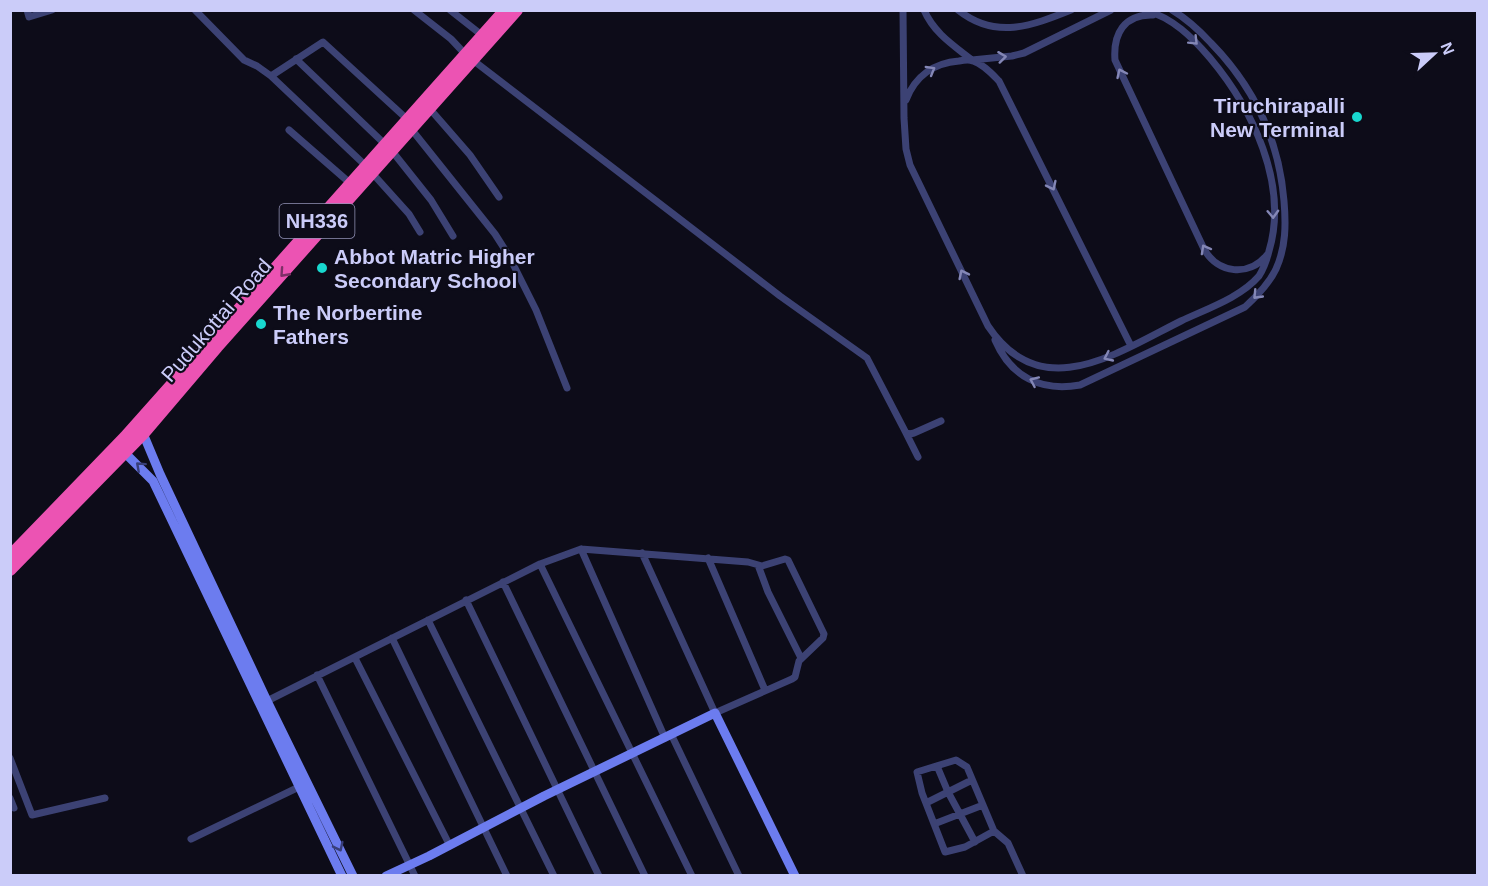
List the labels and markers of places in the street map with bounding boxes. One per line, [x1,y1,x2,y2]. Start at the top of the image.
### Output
place label: Tiruchirapalli New Terminal [1210,94,1345,141]
marker: Tiruchirapalli New Terminal [1350,110,1364,124]
place label: Abbot Matric Higher Secondary School [334,245,535,292]
marker: Abbot Matric Higher Secondary School [315,261,329,275]
place label: The Norbertine Fathers [273,301,422,348]
marker: The Norbertine Fathers [254,317,268,331]

